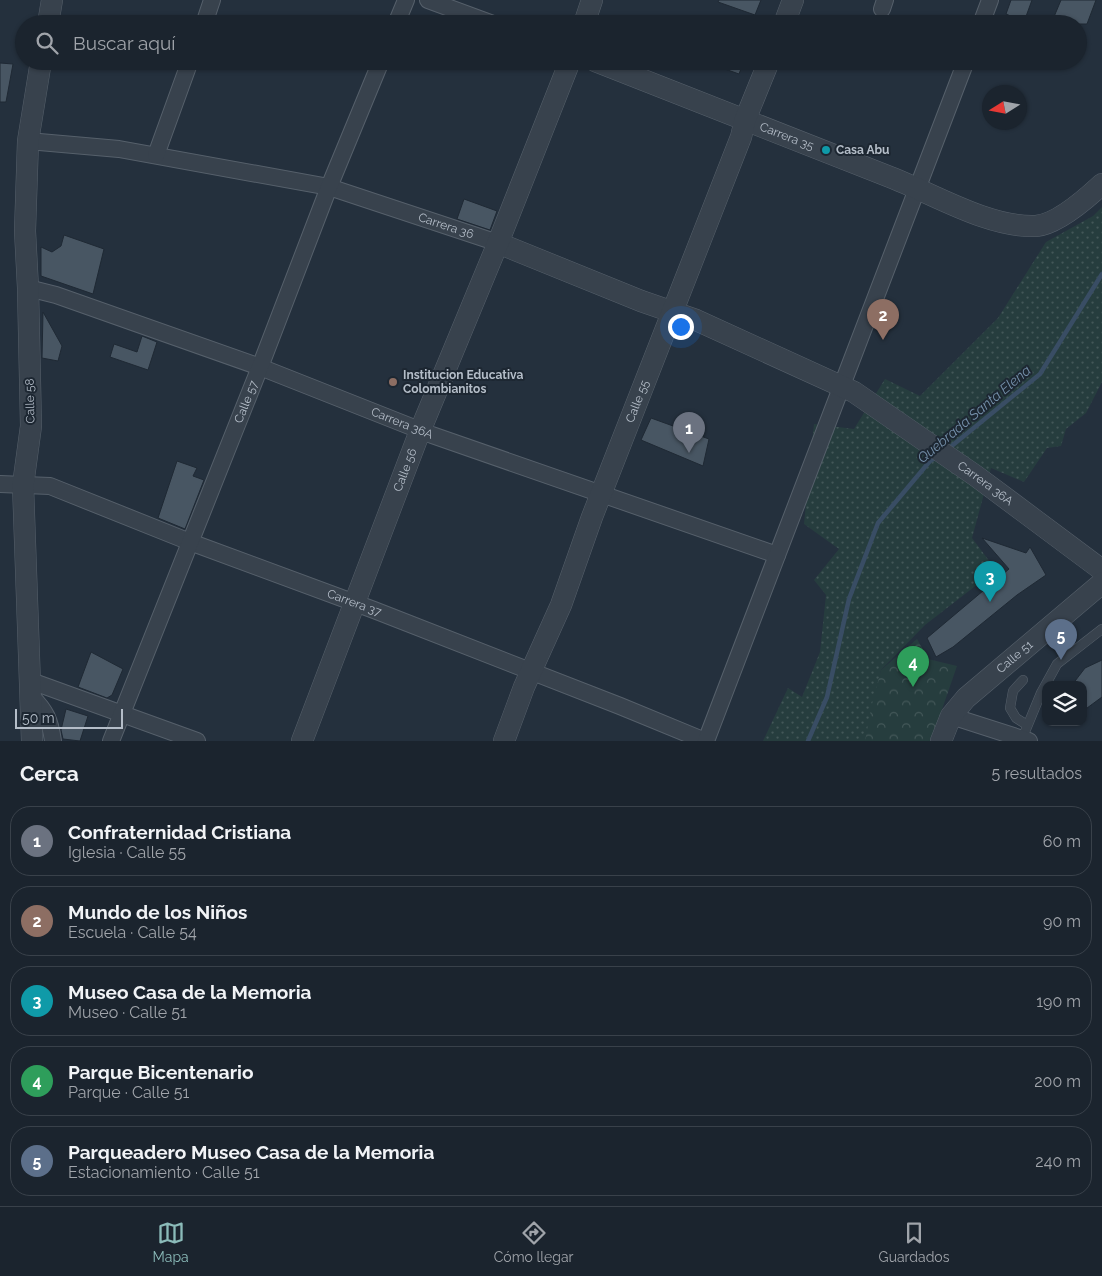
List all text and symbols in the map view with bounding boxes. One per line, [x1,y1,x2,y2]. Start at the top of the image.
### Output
search box [15,15,1087,70]
icon: search [33,29,61,57]
text: Buscar aquí [73,32,175,54]
north arrow [982,85,1027,130]
street label: Carrera 35 [758,119,816,153]
place label: Casa Abu [836,143,890,157]
marker: Casa Abu [820,144,832,156]
street label: Carrera 36 [416,210,475,241]
pin: 2 [867,299,899,340]
your location [668,314,694,340]
water label: Quebrada Santa Elena [914,362,1034,466]
place label: Institucion Educativa Colombianitos [403,368,523,396]
marker: Institucion Educativa Colombianitos [387,376,399,388]
street label: Calle 58 [23,378,37,424]
street label: Calle 57 [231,378,261,425]
street label: Calle 55 [623,378,652,425]
street label: Carrera 36A [369,405,435,442]
pin: 1 [673,412,705,453]
street label: Calle 56 [391,446,420,494]
street label: Carrera 36A [955,458,1016,508]
pin: 3 [974,561,1006,602]
street label: Carrera 37 [325,586,384,619]
pin: 5 [1045,619,1077,660]
street label: Calle 51 [994,638,1036,676]
pin: 4 [897,646,929,687]
map controls [1042,681,1087,726]
button: layers [1042,681,1087,726]
scale bar [15,706,122,729]
text: 50 m [22,710,55,726]
text: Cerca [20,761,79,786]
text: 5 resultados [992,764,1082,783]
text: Confraternidad Cristiana [68,821,291,843]
text: 1 [33,832,41,851]
text: 60 m [1043,832,1081,851]
text: Iglesia · Calle 55 [68,843,186,862]
text: Mundo de los Niños [68,901,247,923]
text: 2 [32,912,42,931]
text: 90 m [1043,912,1081,931]
text: Escuela · Calle 54 [68,923,197,942]
text: Museo Casa de la Memoria [68,981,311,1003]
text: 3 [33,992,41,1011]
text: 190 m [1036,992,1081,1011]
text: Museo · Calle 51 [68,1003,187,1022]
text: Parque Bicentenario [68,1061,253,1083]
text: 4 [32,1072,42,1091]
text: 200 m [1034,1072,1081,1091]
text: Parque · Calle 51 [68,1083,189,1102]
text: Parqueadero Museo Casa de la Memoria [68,1141,434,1163]
text: 5 [33,1152,41,1171]
text: 240 m [1035,1152,1081,1171]
text: Estacionamiento · Calle 51 [68,1163,260,1182]
tab: Mapa [153,1219,189,1265]
tab: Cómo llegar [494,1219,574,1265]
tab: Guardados [879,1219,949,1265]

